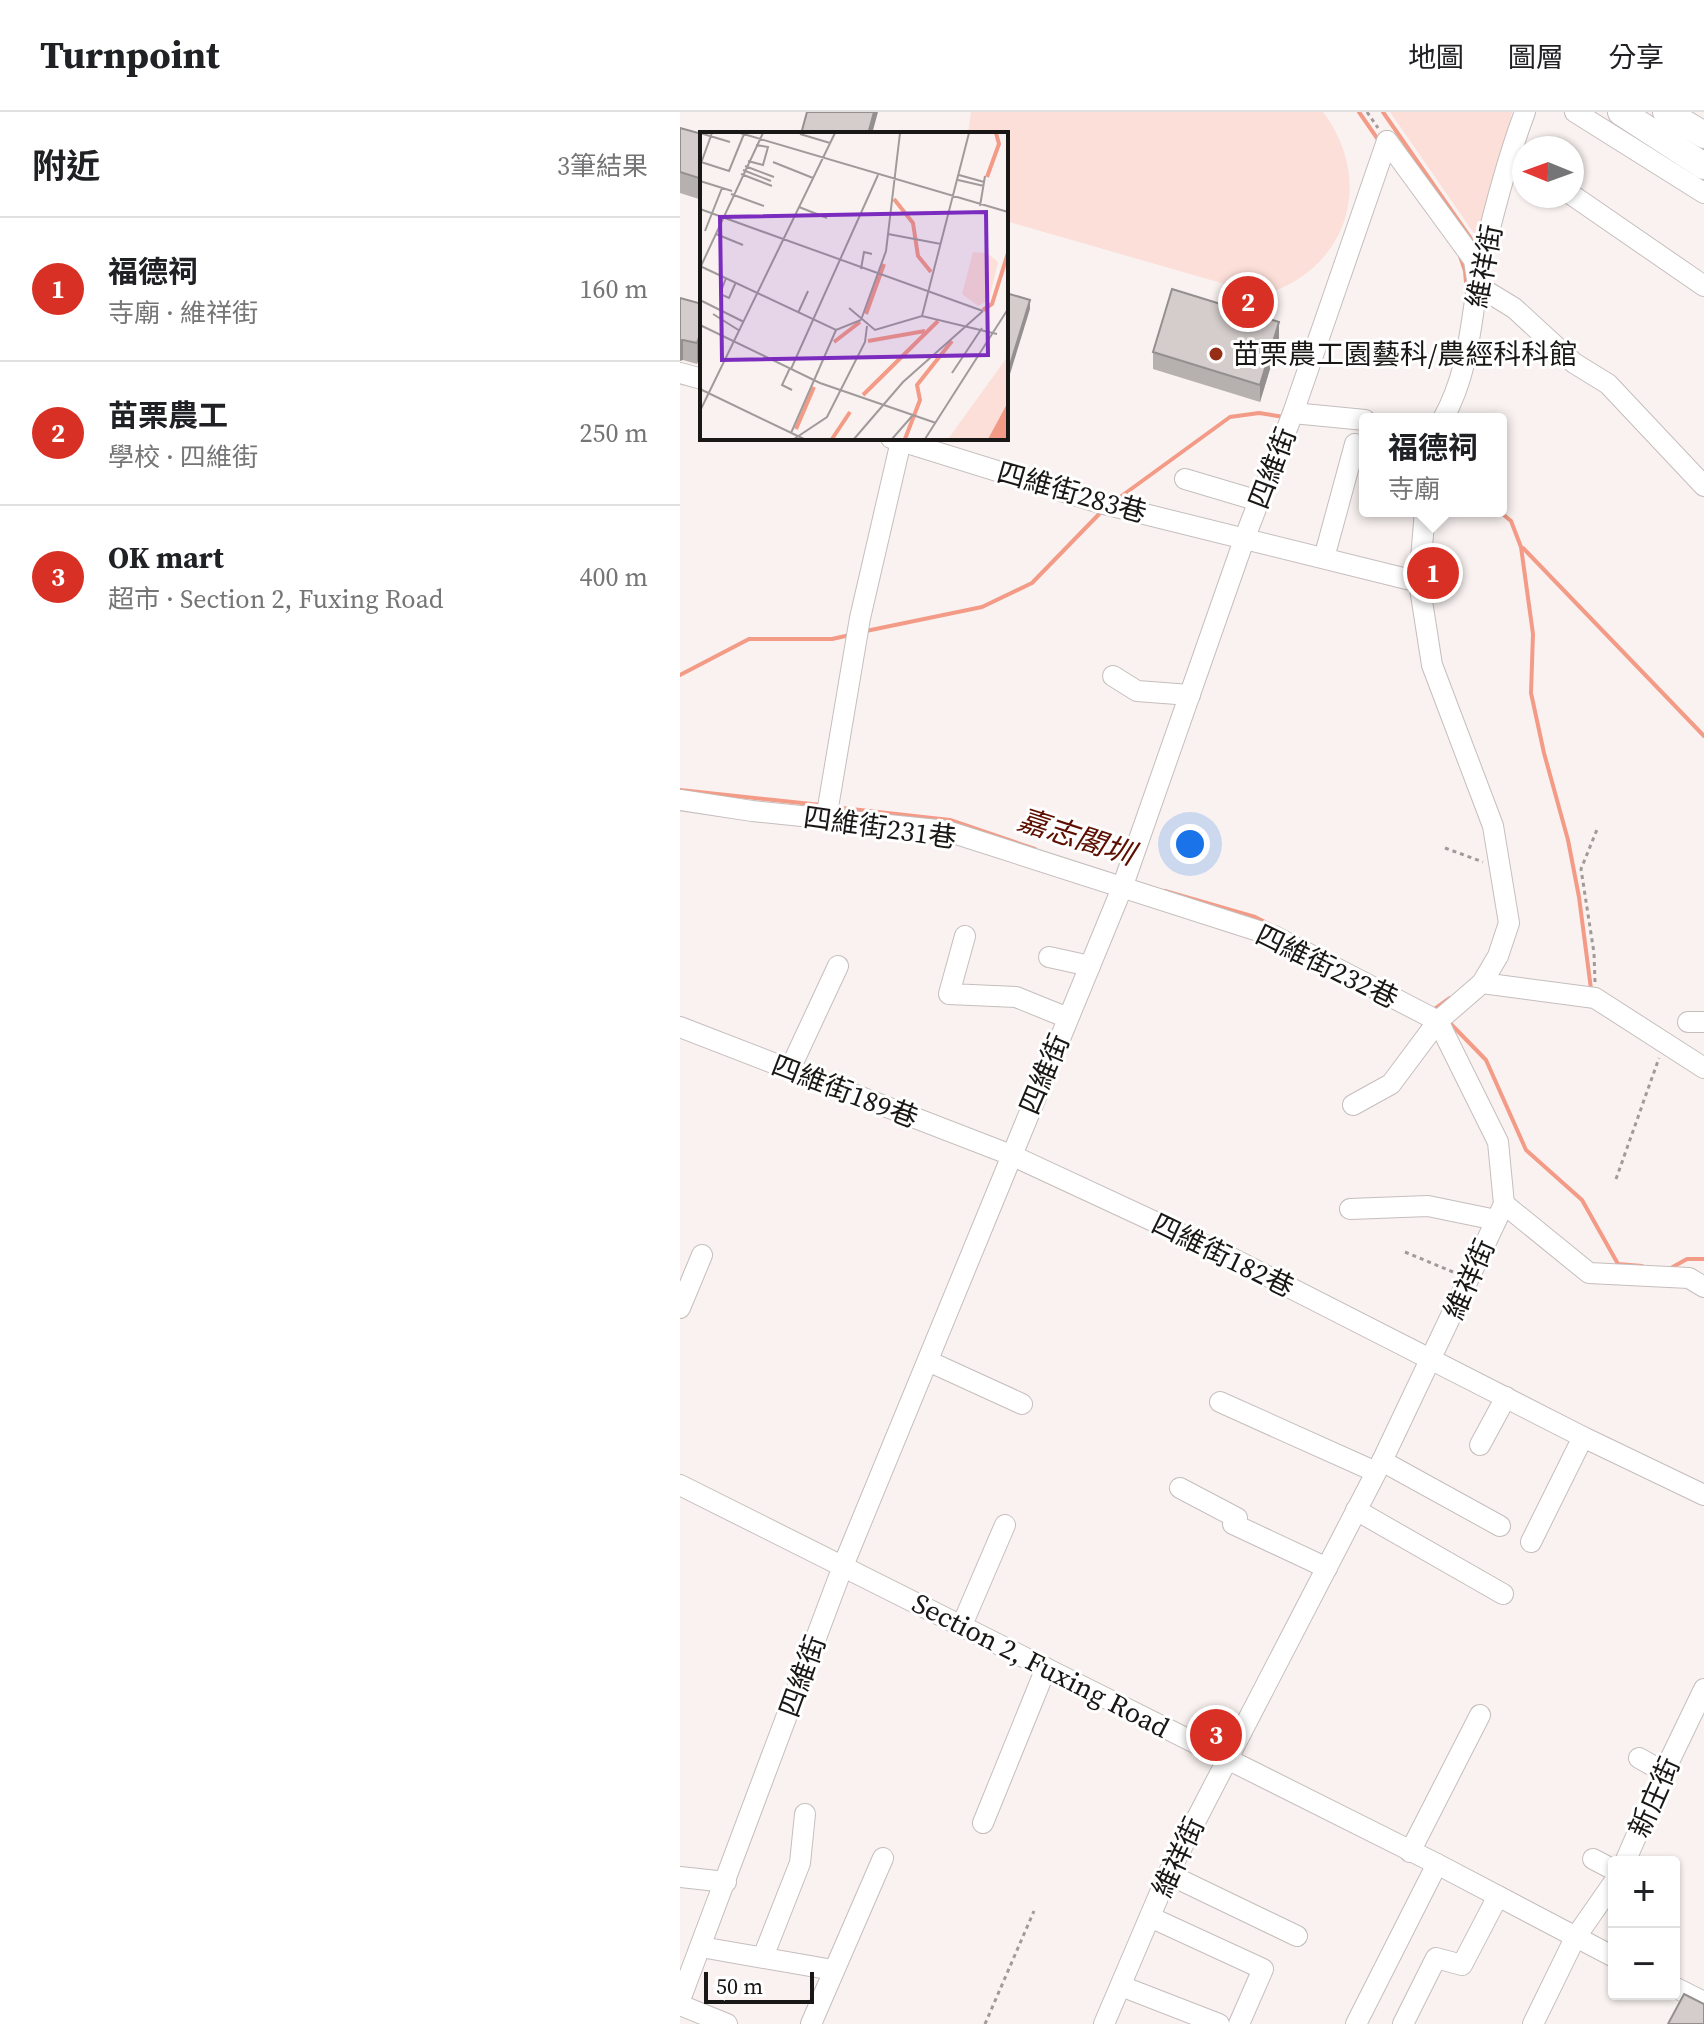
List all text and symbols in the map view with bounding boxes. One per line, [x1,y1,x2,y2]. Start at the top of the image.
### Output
text: Turnpoint [40,29,220,81]
text: 地圖 [1408,38,1464,76]
text: 圖層 [1508,38,1564,76]
text: 分享 [1608,38,1664,76]
inset map [700,132,1008,440]
north arrow [1512,136,1584,208]
text: 附近 [32,143,100,189]
text: 3筆結果 [557,148,648,184]
street label: 維祥街 [1457,221,1511,311]
text: 福德祠 [108,251,198,292]
text: 1 [51,271,65,307]
text: 160 m [580,271,648,307]
pin: 2 [1222,272,1274,332]
text: 寺廟 · 維祥街 [108,295,258,331]
place label: 苗栗農工園藝科/農經科科館 [1232,335,1577,373]
marker: 苗栗農工園藝科/農經科科館 [1207,345,1225,363]
text: 苗栗農工 [108,395,228,436]
popup [1359,413,1507,517]
text: 2 [51,415,65,451]
text: 250 m [580,415,648,451]
street label: 四維街 [1239,422,1305,514]
text: 福德祠 [1388,427,1478,468]
text: 學校 · 四維街 [108,439,258,475]
street label: 四維街283巷 [993,453,1151,531]
text: 寺廟 [1388,471,1440,507]
text: OK mart [108,537,224,578]
pin: 1 [1407,543,1459,603]
text: 3 [51,559,65,595]
text: 400 m [580,559,648,595]
text: 超市 · Section 2, Fuxing Road [108,581,444,617]
street label: 四維街231巷 [801,797,959,857]
water label: 嘉志閣圳 [1013,798,1143,876]
your location [1170,824,1210,864]
street label: 四維街232巷 [1249,915,1405,1017]
street label: 四維街 [1010,1028,1078,1120]
street label: 四維街189巷 [766,1046,924,1136]
street label: 四維街182巷 [1145,1204,1301,1306]
street label: 維祥街 [1435,1233,1503,1325]
street label: Section 2, Fuxing Road [906,1584,1176,1746]
street label: 四維街 [770,1630,834,1722]
pin: 3 [1190,1705,1242,1765]
street label: 新庄街 [1620,1751,1688,1843]
street label: 維祥街 [1143,1811,1213,1903]
map controls [1608,1856,1680,2000]
button: + [1608,1856,1680,1928]
button: − [1608,1928,1680,2000]
scale bar [704,1968,814,2004]
text: 50 m [716,1971,763,2001]

